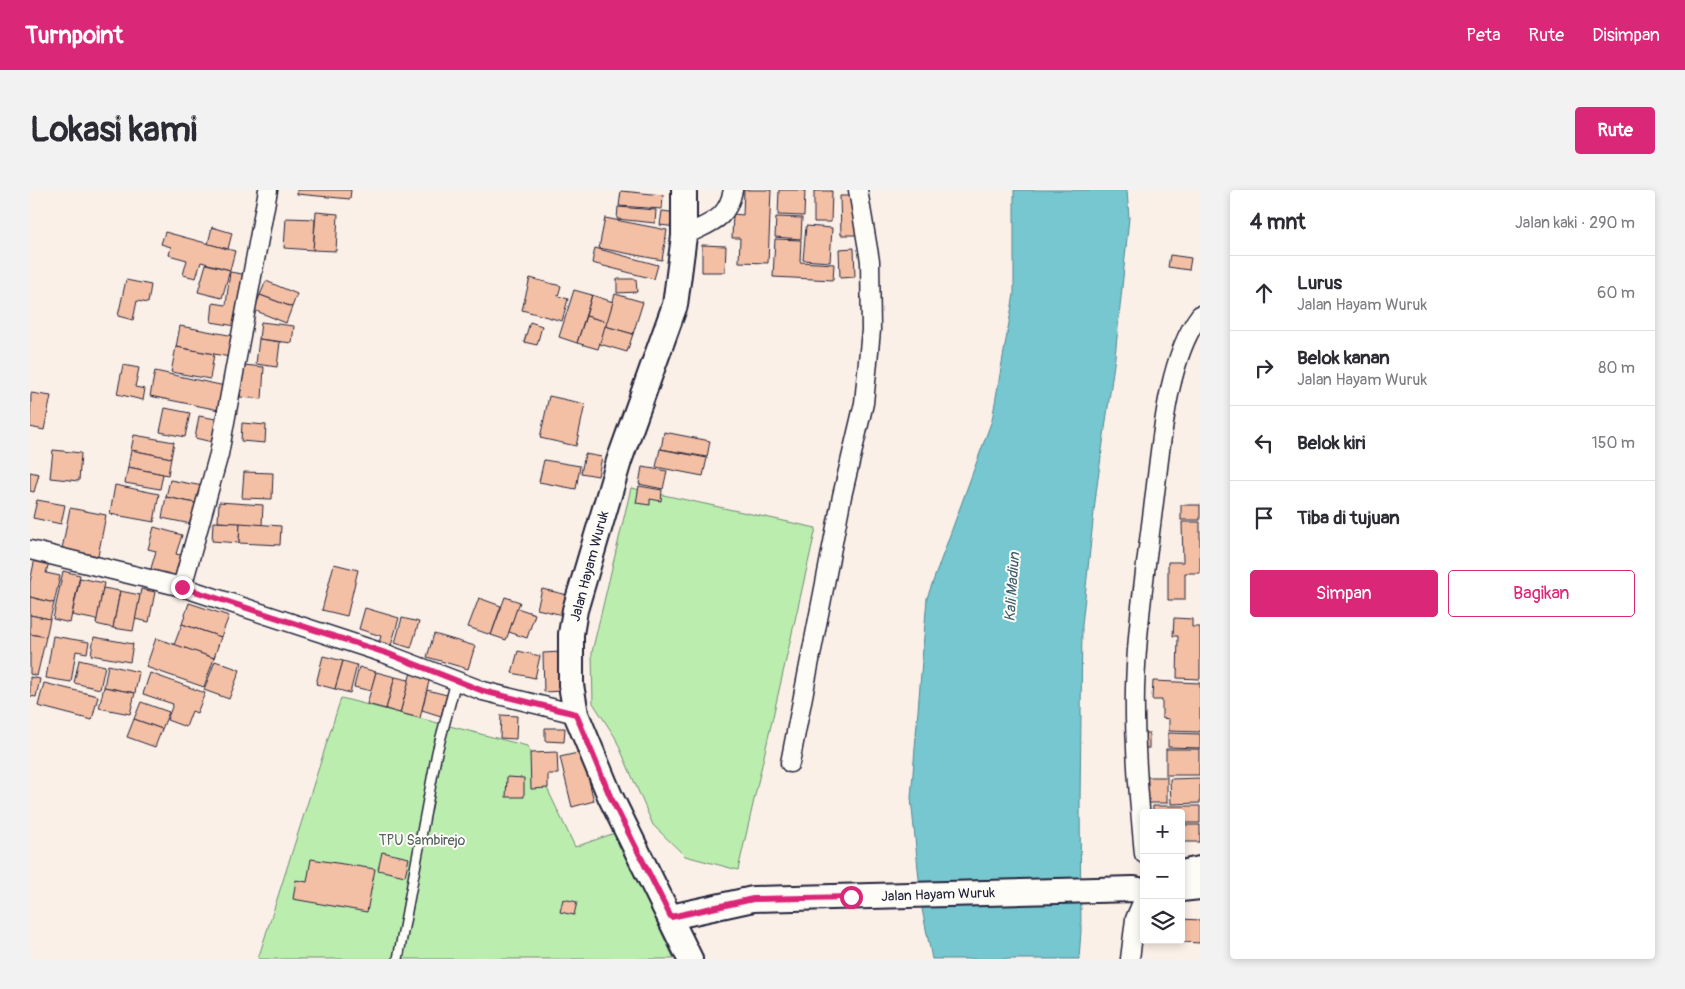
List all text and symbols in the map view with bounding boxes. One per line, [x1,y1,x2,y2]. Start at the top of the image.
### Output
text: Turnpoint [25,21,123,50]
text: Peta [1466,24,1501,47]
text: Rute [1529,24,1564,47]
text: Disimpan [1592,24,1660,47]
button: Rute [1575,107,1655,154]
text: Lokasi kami [30,108,197,152]
text: 4 mnt [1250,209,1306,236]
text: Jalan kaki · 290 m [1515,213,1635,233]
text: Lurus [1297,271,1342,295]
icon: ahead [1250,279,1278,307]
text: 60 m [1597,283,1635,303]
text: Jalan Hayam Wuruk [1297,295,1427,315]
text: Belok kanan [1297,346,1390,370]
icon: right [1250,354,1278,382]
text: 80 m [1598,358,1635,378]
text: Jalan Hayam Wuruk [1297,370,1427,390]
icon: left [1250,429,1278,457]
text: Belok kiri [1297,431,1365,455]
text: 150 m [1591,433,1635,453]
icon: arrive [1250,504,1278,532]
text: Tiba di tujuan [1297,506,1400,530]
street label: Jalan Hayam Wuruk [567,509,612,623]
water label: Kali Madiun [1001,550,1024,622]
button: Simpan [1250,570,1438,617]
button: Bagikan [1448,570,1635,617]
route end [171,576,194,599]
map controls [1140,809,1185,944]
button: + [1140,809,1185,854]
park label: TPU Sambirejo [379,832,466,849]
button: − [1140,854,1185,899]
street label: Jalan Hayam Wuruk [881,884,995,905]
route start [840,886,863,909]
button: layers [1140,899,1185,944]

